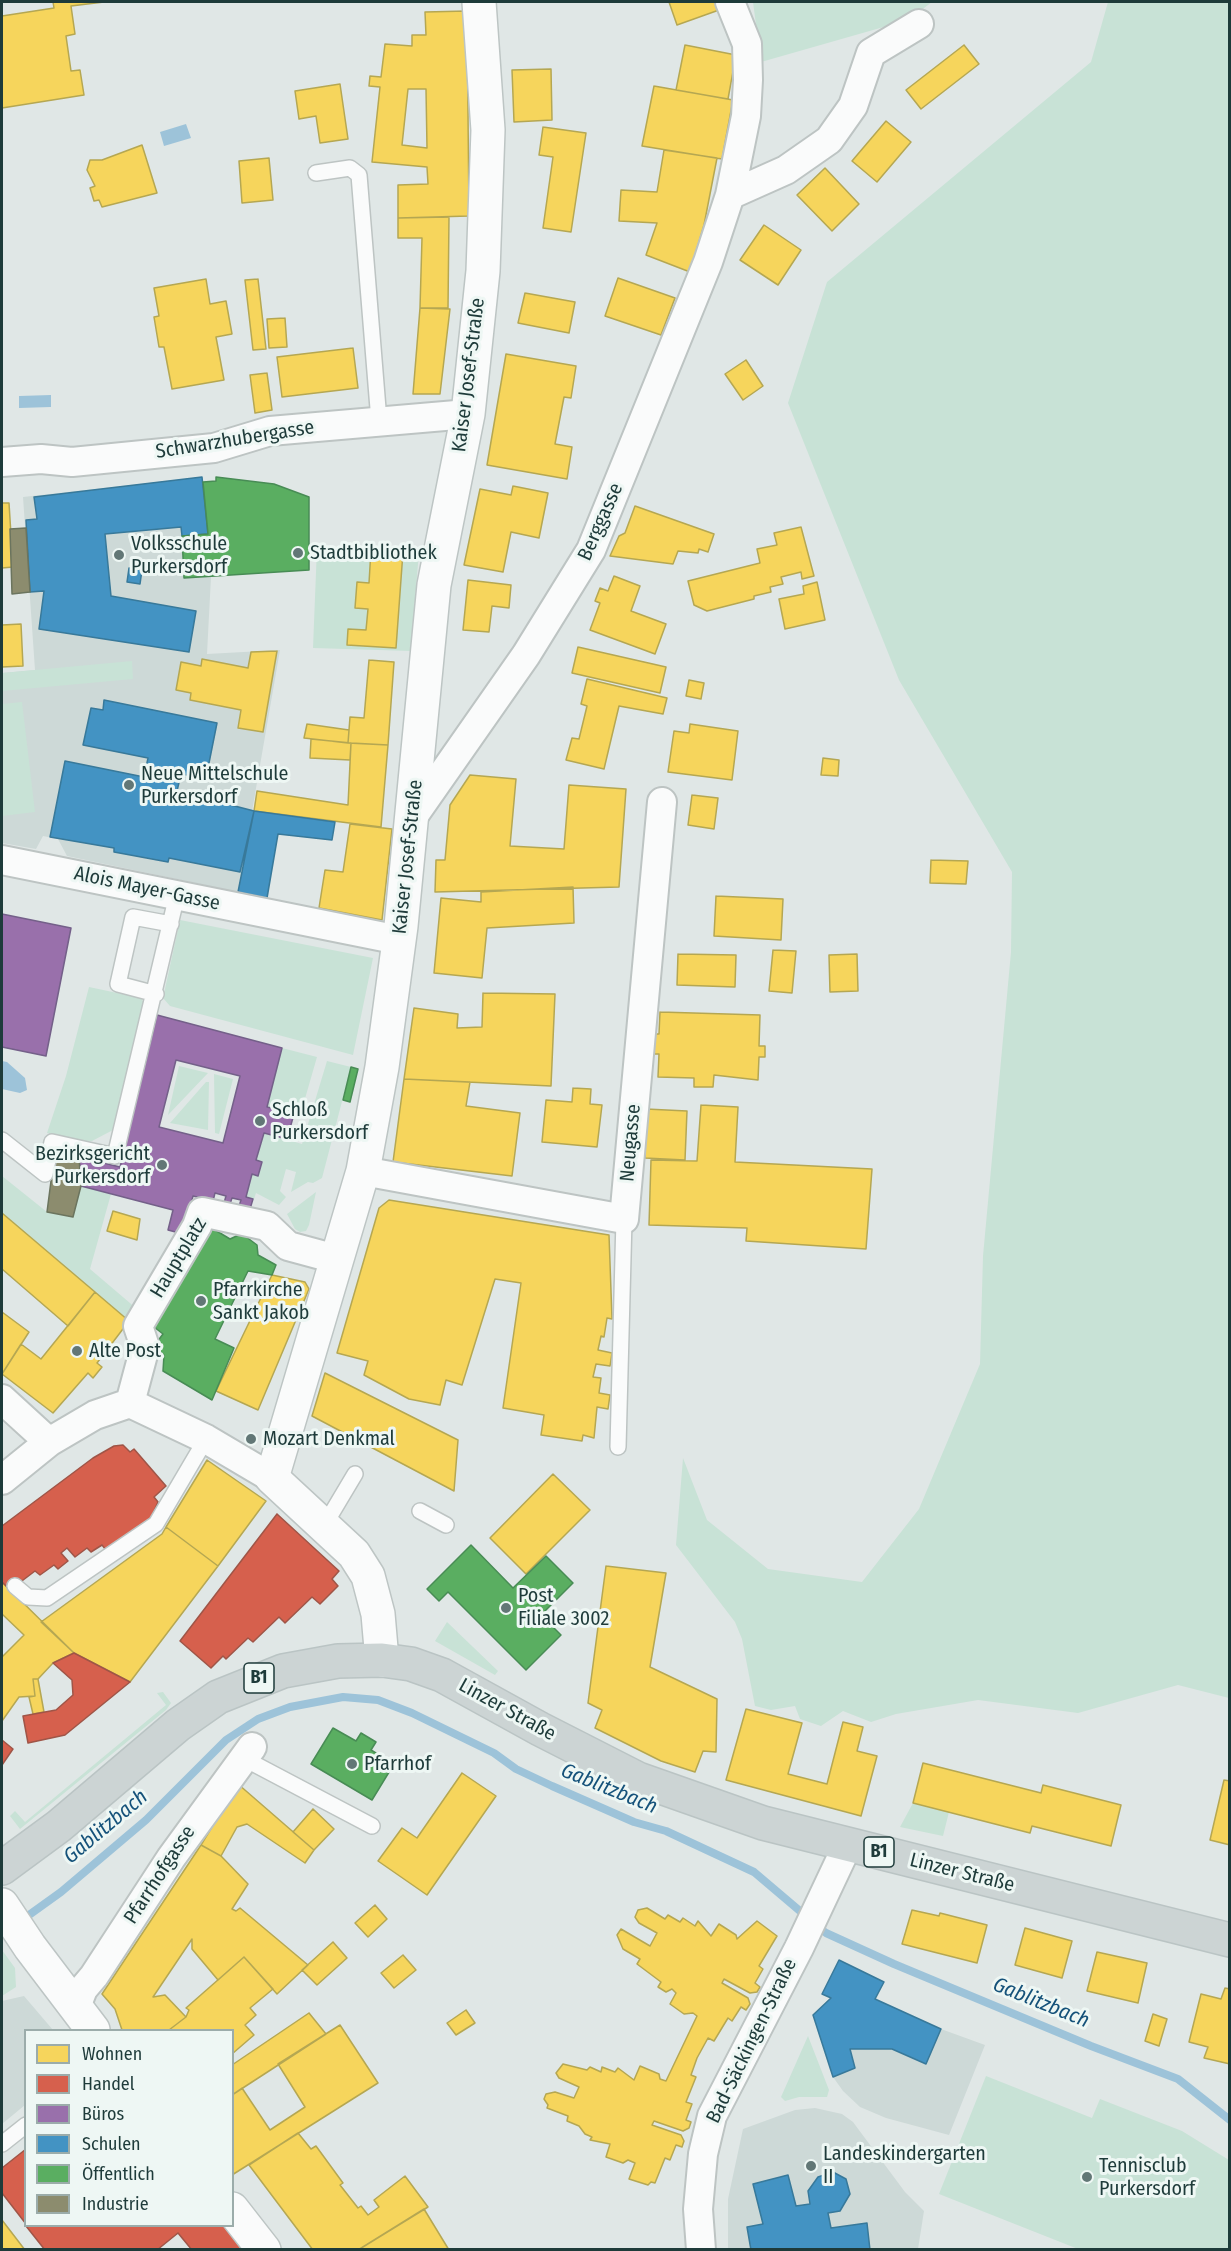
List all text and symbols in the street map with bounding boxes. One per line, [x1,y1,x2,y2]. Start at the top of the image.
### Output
street label: Kaiser Josef-Straße [448,296,490,454]
street label: Schwarzhubergasse [154,416,316,464]
street label: Berggasse [573,479,629,565]
place label: Volksschule Purkersdorf [131,532,227,579]
place label: Stadtbibliothek [310,541,437,565]
marker: Stadtbibliothek [291,546,305,560]
marker: Volksschule Purkersdorf [112,548,126,562]
place label: Neue Mittelschule Purkersdorf [141,762,288,809]
marker: Neue Mittelschule Purkersdorf [122,778,136,792]
street label: Kaiser Josef-Straße [388,779,428,935]
street label: Alois Mayer-Gasse [72,862,222,916]
place label: Schloß Purkersdorf [272,1098,368,1145]
street label: Neugasse [616,1103,646,1183]
marker: Schloß Purkersdorf [253,1114,267,1128]
place label: Bezirksgericht Purkersdorf [35,1142,150,1189]
marker: Bezirksgericht Purkersdorf [155,1158,169,1172]
street label: Hauptplatz [146,1213,212,1303]
place label: Pfarrkirche Sankt Jakob [213,1278,309,1325]
marker: Pfarrkirche Sankt Jakob [194,1294,208,1308]
place label: Alte Post [89,1339,161,1363]
marker: Alte Post [70,1344,84,1358]
place label: Mozart Denkmal [263,1427,395,1451]
marker: Mozart Denkmal [244,1432,258,1446]
place label: Post Filiale 3002 [518,1584,609,1631]
marker: Post Filiale 3002 [499,1601,513,1615]
road number: B1 [244,1663,274,1693]
street label: Linzer Straße [454,1674,560,1746]
place label: Pfarrhof [364,1752,431,1776]
marker: Pfarrhof [345,1757,359,1771]
water label: Gablitzbach [557,1758,661,1820]
water label: Gablitzbach [59,1785,153,1869]
street label: Pfarrhofgasse [119,1821,201,1929]
road number: B1 [864,1837,894,1867]
street label: Linzer Straße [907,1848,1017,1898]
street label: Bad-Säckingen-Straße [702,1955,802,2127]
water label: Gablitzbach [989,1972,1093,2034]
legend [24,2029,234,2227]
text: Wohnen [82,2043,142,2065]
text: Handel [82,2073,135,2095]
text: Büros [82,2103,124,2125]
text: Schulen [82,2133,141,2155]
place label: Landeskindergarten II [823,2142,986,2189]
place label: Tennisclub Purkersdorf [1099,2154,1195,2201]
marker: Landeskindergarten II [804,2159,818,2173]
text: Öffentlich [82,2163,155,2185]
marker: Tennisclub Purkersdorf [1080,2170,1094,2184]
text: Industrie [82,2193,149,2215]

